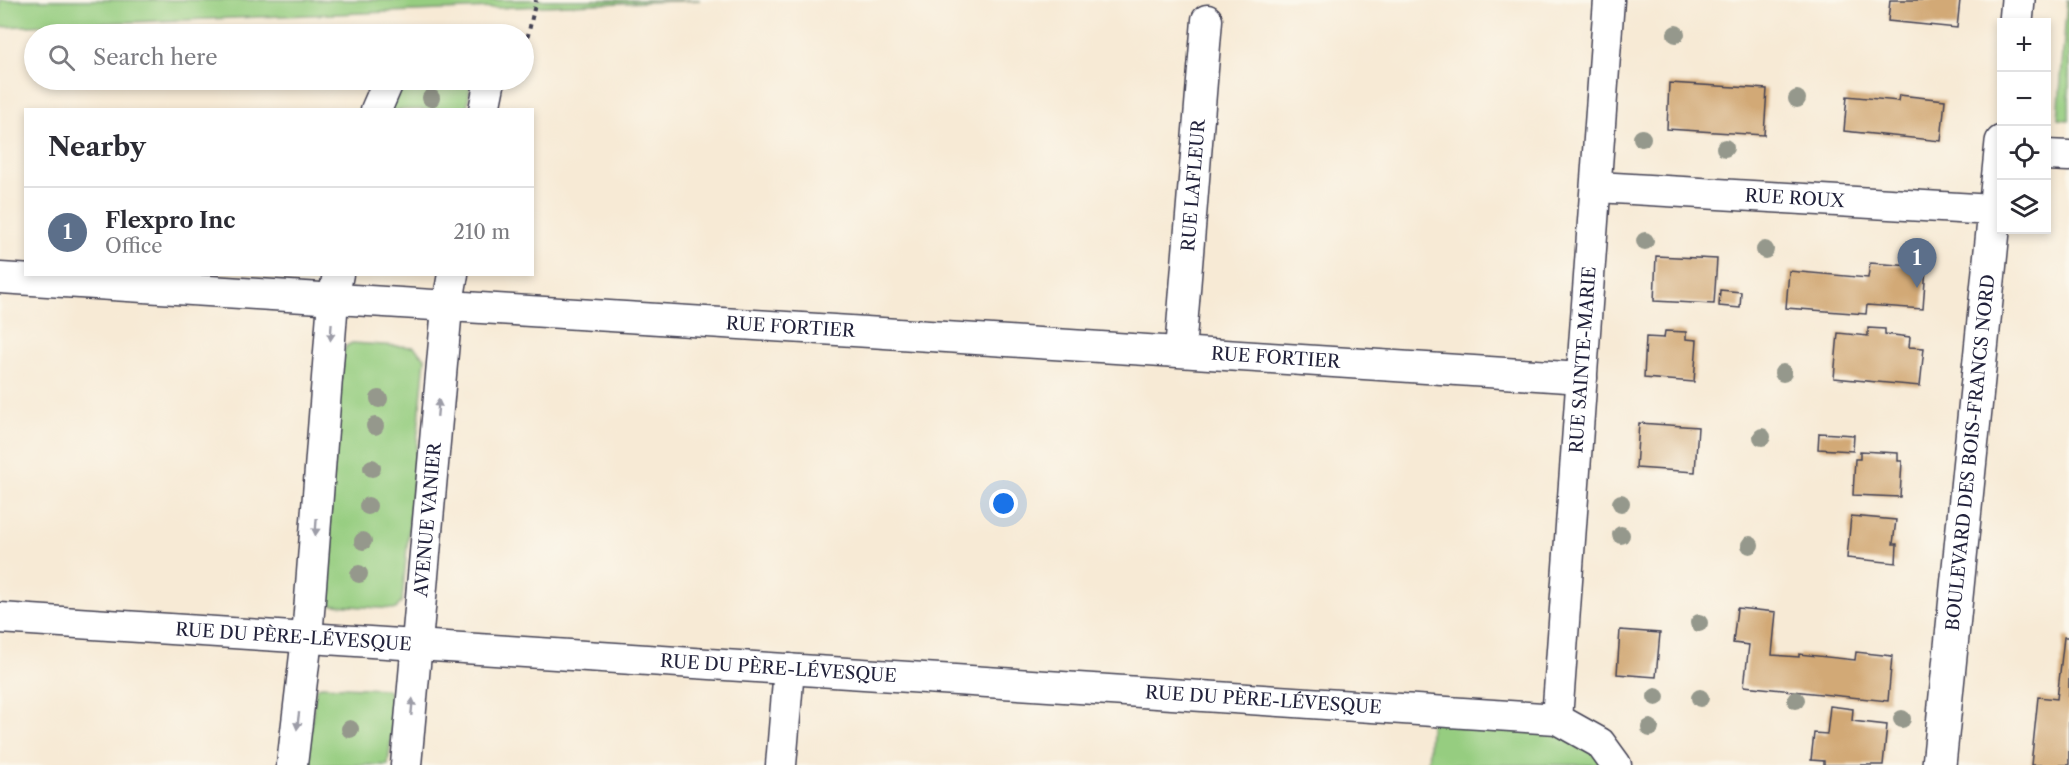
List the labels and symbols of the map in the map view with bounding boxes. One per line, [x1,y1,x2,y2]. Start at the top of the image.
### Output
street label: RUE LAFLEUR [1177,118,1210,252]
street label: RUE ROUX [1744,185,1846,212]
pin: 1 [1898,238,1936,288]
street label: RUE SAINTE-MARIE [1565,266,1601,454]
street label: BOULEVARD DES BOIS-FRANCS NORD [1942,273,2000,632]
street label: RUE FORTIER [725,312,856,342]
one-way arrow [326,323,336,342]
street label: RUE FORTIER [1210,343,1342,373]
one-way arrow [433,398,443,417]
street label: AVENUE VANIER [410,441,446,599]
your location [989,489,1018,518]
one-way arrow [311,517,321,536]
street label: RUE DU PÈRE-LÉVESQUE [175,618,412,656]
street label: RUE DU PÈRE-LÉVESQUE [660,650,897,687]
street label: RUE DU PÈRE-LÉVESQUE [1145,681,1382,719]
one-way arrow [407,697,417,716]
one-way arrow [293,712,302,731]

